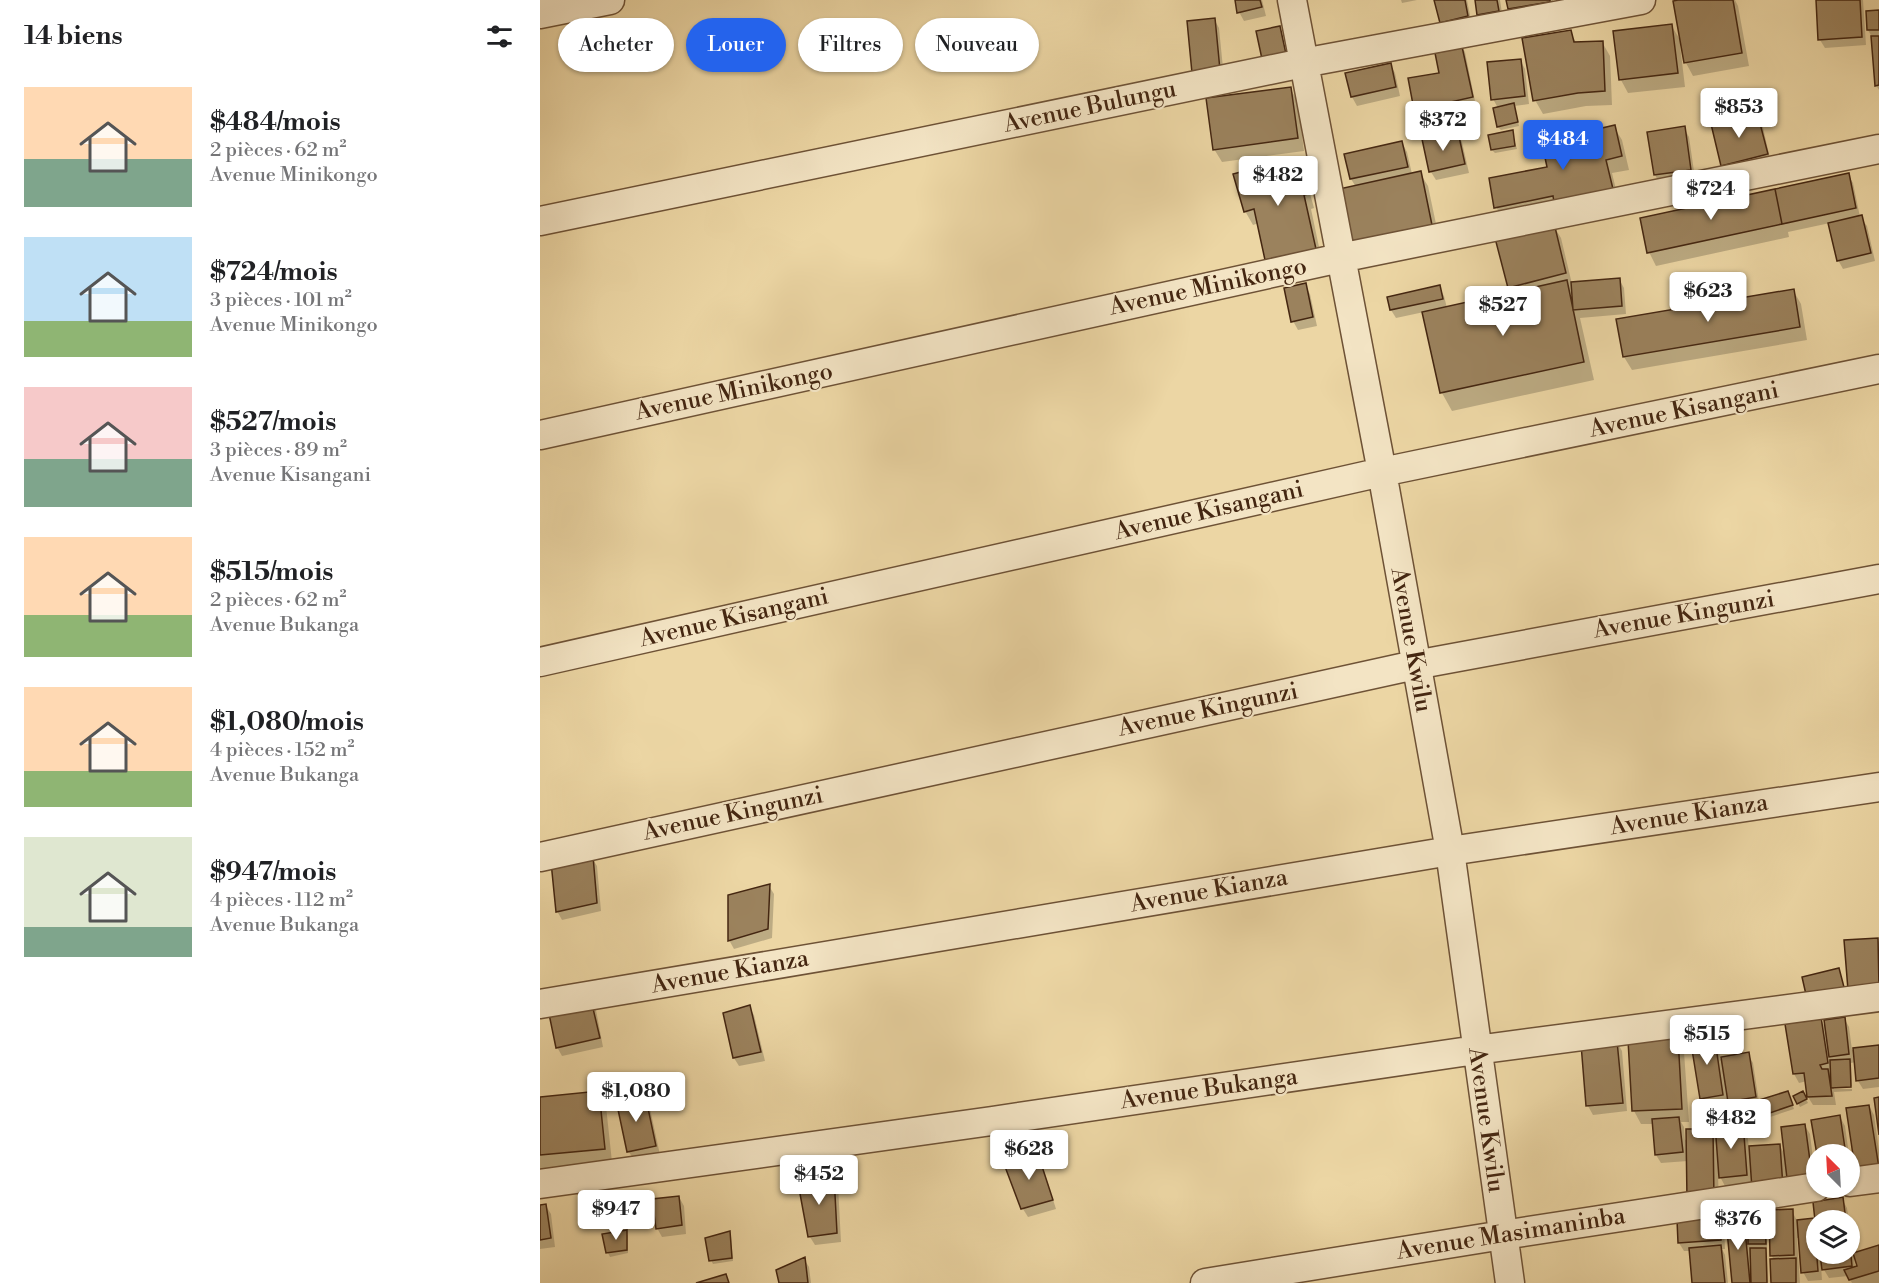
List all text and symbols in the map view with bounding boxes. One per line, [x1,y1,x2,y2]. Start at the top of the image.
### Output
chip: Acheter [558,18,674,72]
chip: Louer [686,18,786,72]
chip: Filtres [798,18,903,72]
chip: Nouveau [915,18,1039,72]
text: 14 biens [24,20,123,52]
icon: filters [483,20,516,53]
street label: Avenue Bulungu [1000,74,1179,140]
pin: $853 [1703,88,1775,139]
text: $853 [1714,95,1764,120]
pin: $372 [1407,101,1479,152]
text: $484/mois [210,106,341,138]
text: $372 [1419,108,1467,133]
icon: home [72,111,144,183]
pin: $484 [1527,120,1599,171]
text: $484 [1537,127,1589,152]
text: 2 pièces · 62 m² [210,138,346,163]
pin: $482 [1242,156,1314,207]
text: Avenue Minikongo [210,163,378,188]
text: $482 [1253,163,1303,188]
pin: $724 [1675,170,1747,221]
text: $724 [1686,177,1736,202]
street label: Avenue Minikongo [1105,251,1310,323]
text: $724/mois [210,256,338,288]
icon: home [72,261,144,333]
pin: $623 [1672,272,1744,323]
text: $623 [1683,279,1733,304]
pin: $527 [1467,286,1539,337]
text: 3 pièces · 101 m² [210,288,352,313]
text: $527 [1479,293,1527,318]
text: Avenue Minikongo [210,313,378,338]
street label: Avenue Minikongo [631,356,836,428]
street label: Avenue Kisangani [1585,375,1782,445]
text: $527/mois [210,406,336,438]
icon: home [72,411,144,483]
text: 3 pièces · 89 m² [210,438,347,463]
text: Avenue Kisangani [210,463,371,488]
street label: Avenue Kisangani [1111,475,1307,548]
text: $515/mois [210,556,334,588]
icon: home [72,561,144,633]
street label: Avenue Kwilu [1383,564,1439,715]
street label: Avenue Kisangani [636,582,832,655]
street label: Avenue Kingunzi [1590,584,1777,646]
text: 2 pièces · 62 m² [210,588,346,613]
text: Avenue Bukanga [210,613,359,638]
street label: Avenue Kingunzi [1114,676,1301,744]
text: $1,080/mois [210,706,364,738]
icon: home [72,711,144,783]
text: 4 pièces · 152 m² [210,738,354,763]
text: Avenue Bukanga [210,763,359,788]
street label: Avenue Kingunzi [639,780,826,848]
street label: Avenue Kianza [1607,788,1771,842]
text: $947/mois [210,856,337,888]
icon: home [72,861,144,933]
street label: Avenue Kianza [1127,862,1291,920]
text: 4 pièces · 112 m² [210,888,353,913]
text: Avenue Bukanga [210,913,359,938]
street label: Avenue Kianza [648,943,812,1001]
pin: $515 [1671,1015,1743,1066]
text: $515 [1684,1022,1730,1047]
street label: Avenue Kwilu [1461,1045,1511,1195]
street label: Avenue Bukanga [1117,1062,1301,1116]
pin: $1,080 [587,1072,685,1123]
text: $1,080 [601,1079,671,1104]
pin: $482 [1695,1099,1767,1150]
text: $482 [1706,1106,1756,1131]
pin: $628 [993,1130,1065,1181]
text: $628 [1004,1137,1054,1162]
north arrow [1806,1144,1860,1198]
map controls [1806,1144,1860,1264]
pin: $452 [783,1155,855,1206]
text: $452 [794,1162,844,1187]
pin: $947 [580,1190,652,1241]
text: $947 [592,1197,640,1222]
pin: $376 [1702,1200,1774,1251]
street label: Avenue Masimaninba [1393,1201,1628,1267]
text: $376 [1715,1207,1761,1232]
button: layers [1806,1210,1860,1264]

